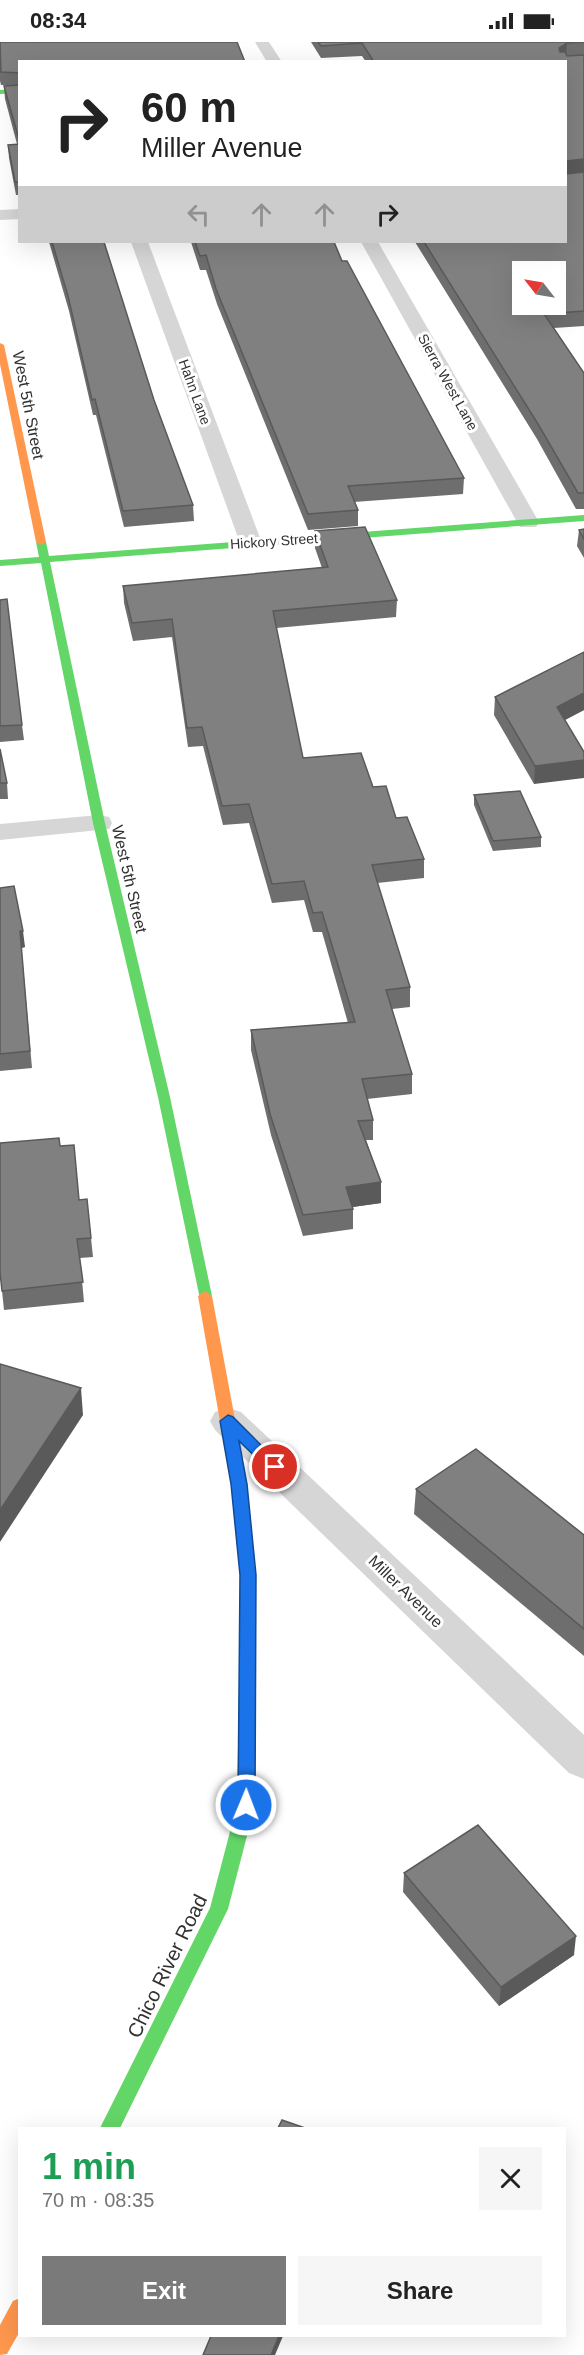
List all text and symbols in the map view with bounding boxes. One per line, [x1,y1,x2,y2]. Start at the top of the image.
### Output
text: 08:34 [30,8,86,33]
icon: right [42,84,120,162]
text: 60 m [141,84,237,131]
text: Miller Avenue [141,133,303,163]
icon: left [182,198,215,231]
icon: ahead [245,198,278,231]
icon: ahead [308,198,341,231]
icon: right [371,198,404,231]
north arrow [512,261,566,315]
map controls [512,261,566,315]
street label: Sierra West Lane [415,331,481,433]
street label: West 5th Street [10,349,47,461]
street label: Hahn Lane [176,357,214,427]
street label: Hickory Street [230,530,319,552]
street label: West 5th Street [109,824,150,935]
pin [249,1441,300,1492]
icon: arrive [258,1450,291,1483]
street label: Miller Avenue [365,1552,446,1631]
position arrow [214,1773,278,1837]
street label: Chico River Road [123,1891,211,2041]
text: 1 min [42,2146,136,2187]
button: close [479,2147,542,2210]
text: 70 m · 08:35 [42,2189,154,2211]
button: Exit [42,2256,286,2325]
button: Share [298,2256,542,2325]

